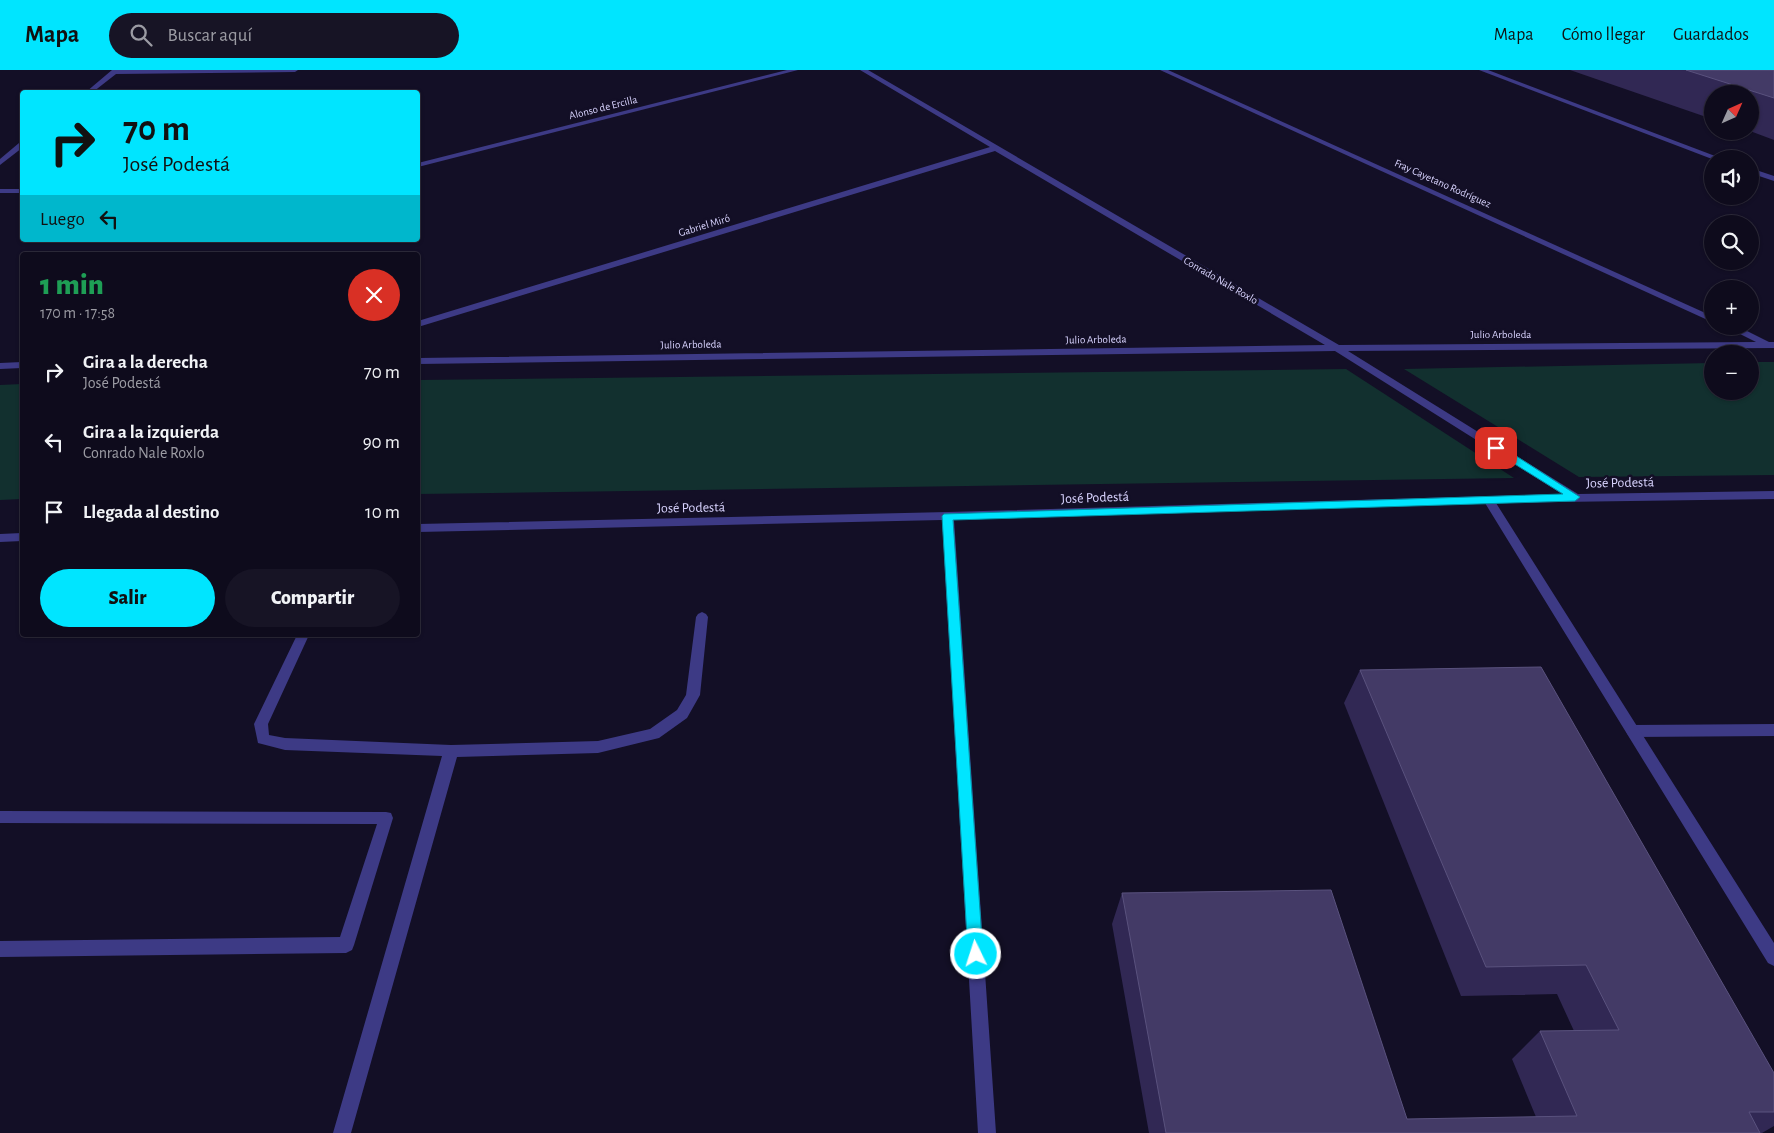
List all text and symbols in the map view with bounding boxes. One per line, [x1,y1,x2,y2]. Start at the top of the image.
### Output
search box [109,13,459,58]
icon: search [127,21,155,49]
text: Mapa [25,23,79,47]
text: Buscar aquí [167,26,252,45]
text: Mapa [1494,26,1534,44]
text: Cómo llegar [1562,26,1645,44]
text: Guardados [1673,26,1749,44]
north arrow [1704,85,1759,140]
map controls [1704,85,1759,400]
street label: Alonso de Ercilla [568,94,638,121]
icon: right [40,110,105,175]
text: 70 m [123,112,190,147]
button: sound [1704,150,1759,205]
text: José Podestá [123,153,230,175]
street label: Fray Cayetano Rodríguez [1393,157,1493,210]
icon: left [95,205,123,233]
text: Luego [40,210,85,229]
street label: Gabriel Miró [677,212,731,239]
button: search [1704,215,1759,270]
street label: Conrado Nale Roxlo [1182,255,1260,306]
button: close [348,269,400,321]
text: 1 min [40,270,104,300]
button: + [1704,280,1759,335]
text: 170 m · 17:58 [40,305,115,321]
street label: Julio Arboleda [1471,329,1531,340]
street label: Julio Arboleda [1065,333,1127,346]
street label: Julio Arboleda [660,338,722,351]
button: − [1704,345,1759,400]
text: Gira a la derecha [83,353,208,372]
icon: right [40,358,68,386]
text: 70 m [364,363,400,382]
text: José Podestá [83,375,161,391]
text: Gira a la izquierda [83,423,219,442]
pin [1475,427,1517,469]
icon: left [40,428,68,456]
text: 90 m [363,433,400,452]
icon: arrive [1482,434,1510,462]
text: Conrado Nale Roxlo [83,445,205,461]
street label: José Podestá [1586,475,1655,491]
street label: José Podestá [1061,490,1130,506]
icon: arrive [40,498,68,526]
street label: José Podestá [657,500,726,516]
text: Llegada al destino [83,503,220,522]
text: 10 m [365,503,400,522]
button: Salir [40,569,215,627]
button: Compartir [225,569,400,627]
position arrow [949,927,1001,979]

